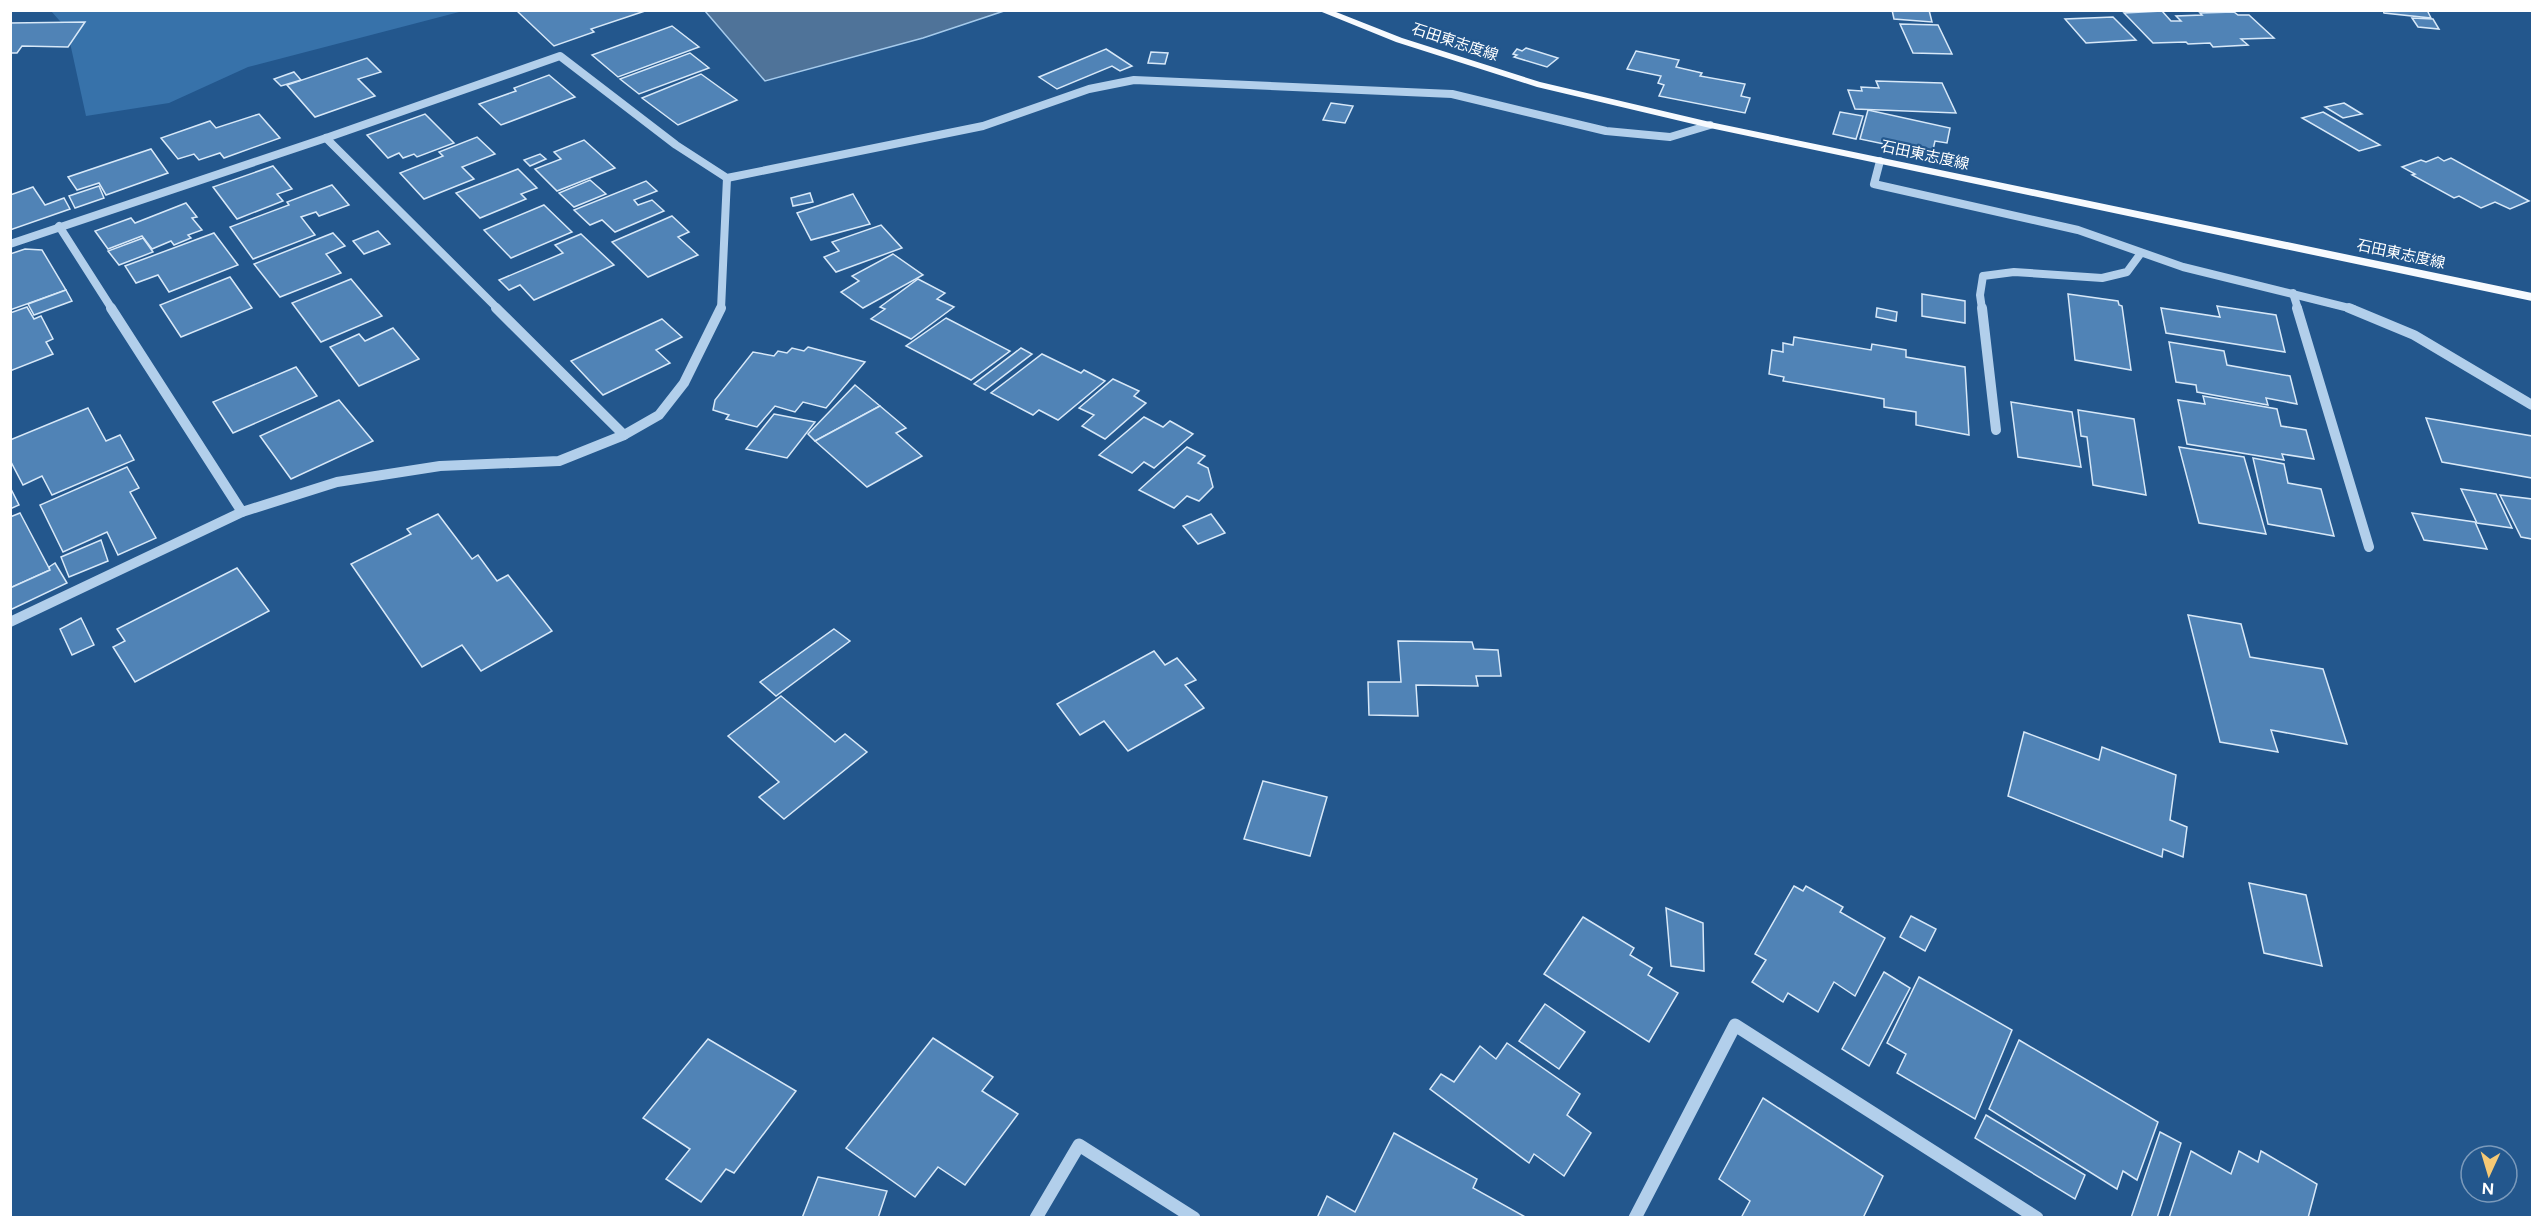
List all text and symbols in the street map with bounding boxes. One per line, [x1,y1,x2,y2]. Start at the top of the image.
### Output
street label: 石田東志度線 [1409,20,1501,64]
street label: 石田東志度線 [1879,137,1971,173]
street label: 石田東志度線 [2355,236,2447,272]
north arrow [2459,1144,2519,1204]
text: N [2481,1179,2495,1198]

